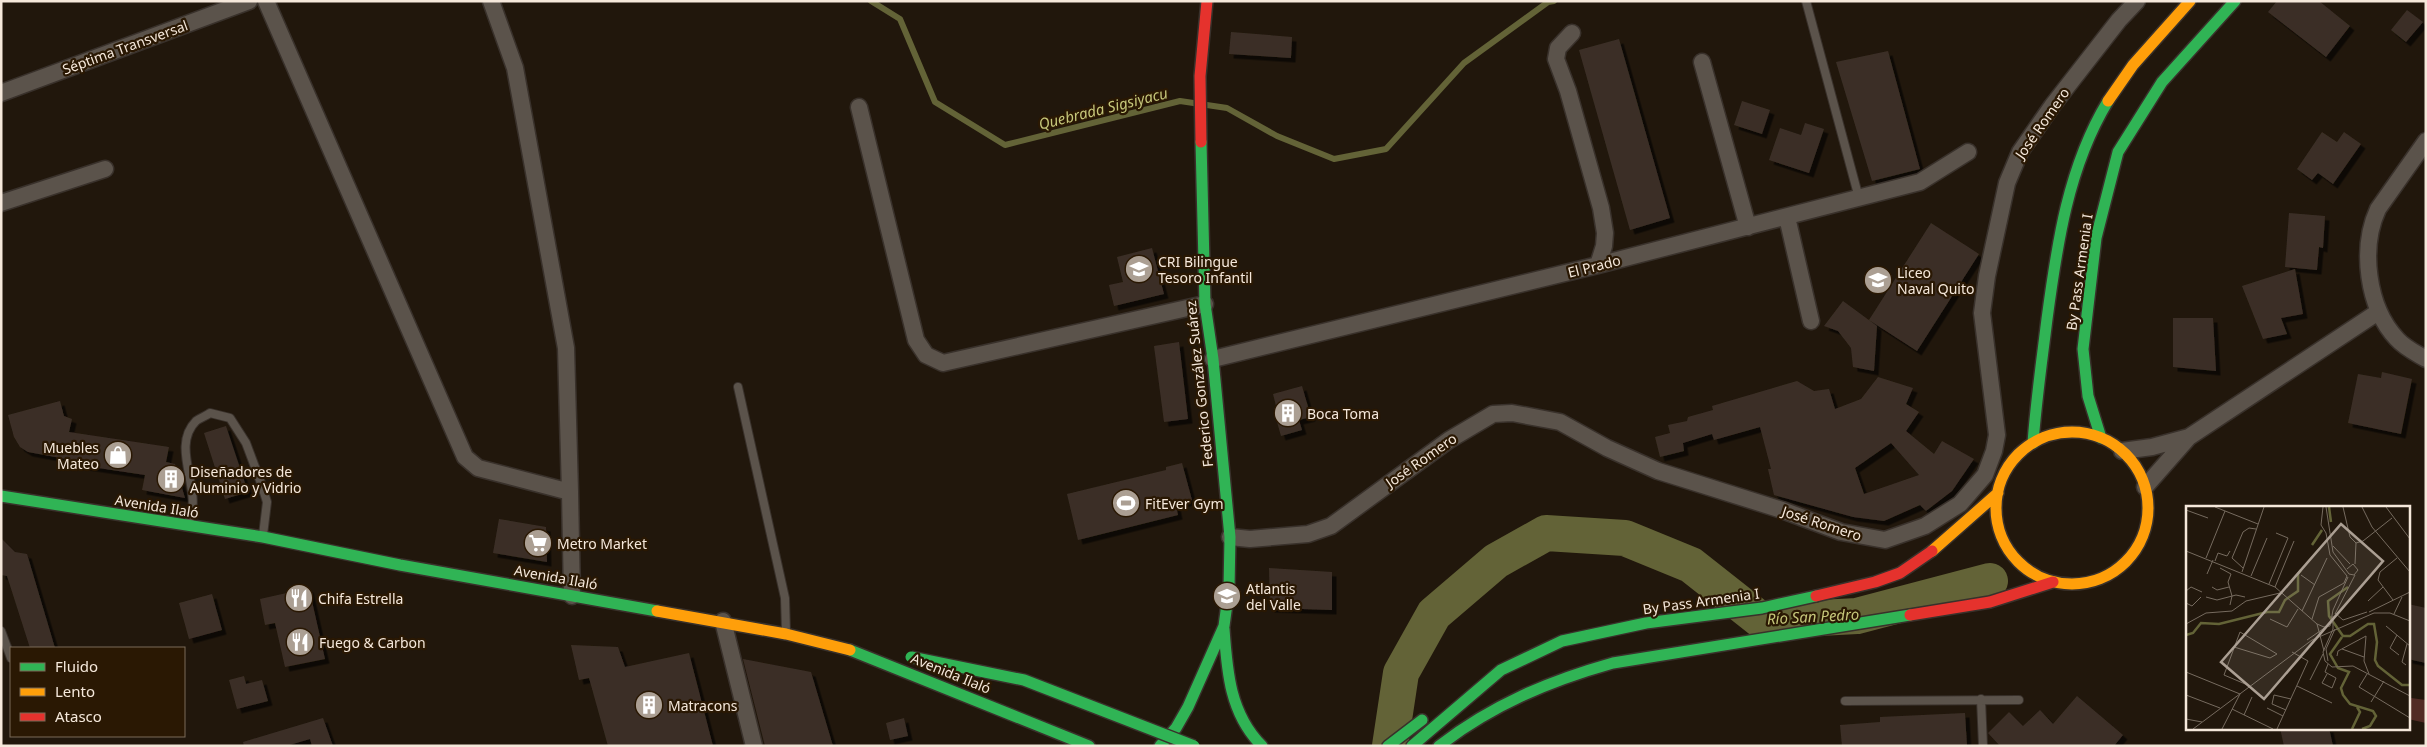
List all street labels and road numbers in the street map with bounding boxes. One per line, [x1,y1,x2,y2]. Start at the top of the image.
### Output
street label: Séptima Transversal [60,15,190,79]
street label: José Romero [2009,84,2073,164]
street label: By Pass Armenia I [2061,212,2097,331]
street label: El Prado [1566,250,1622,282]
street label: Federico González Suárez [1181,299,1217,468]
street label: José Romero [1380,429,1460,493]
street label: Avenida Ilaló [114,490,200,522]
street label: José Romero [1778,501,1864,545]
street label: Avenida Ilaló [513,560,599,594]
street label: By Pass Armenia I [1642,583,1761,619]
street label: Avenida Ilaló [908,648,994,698]

